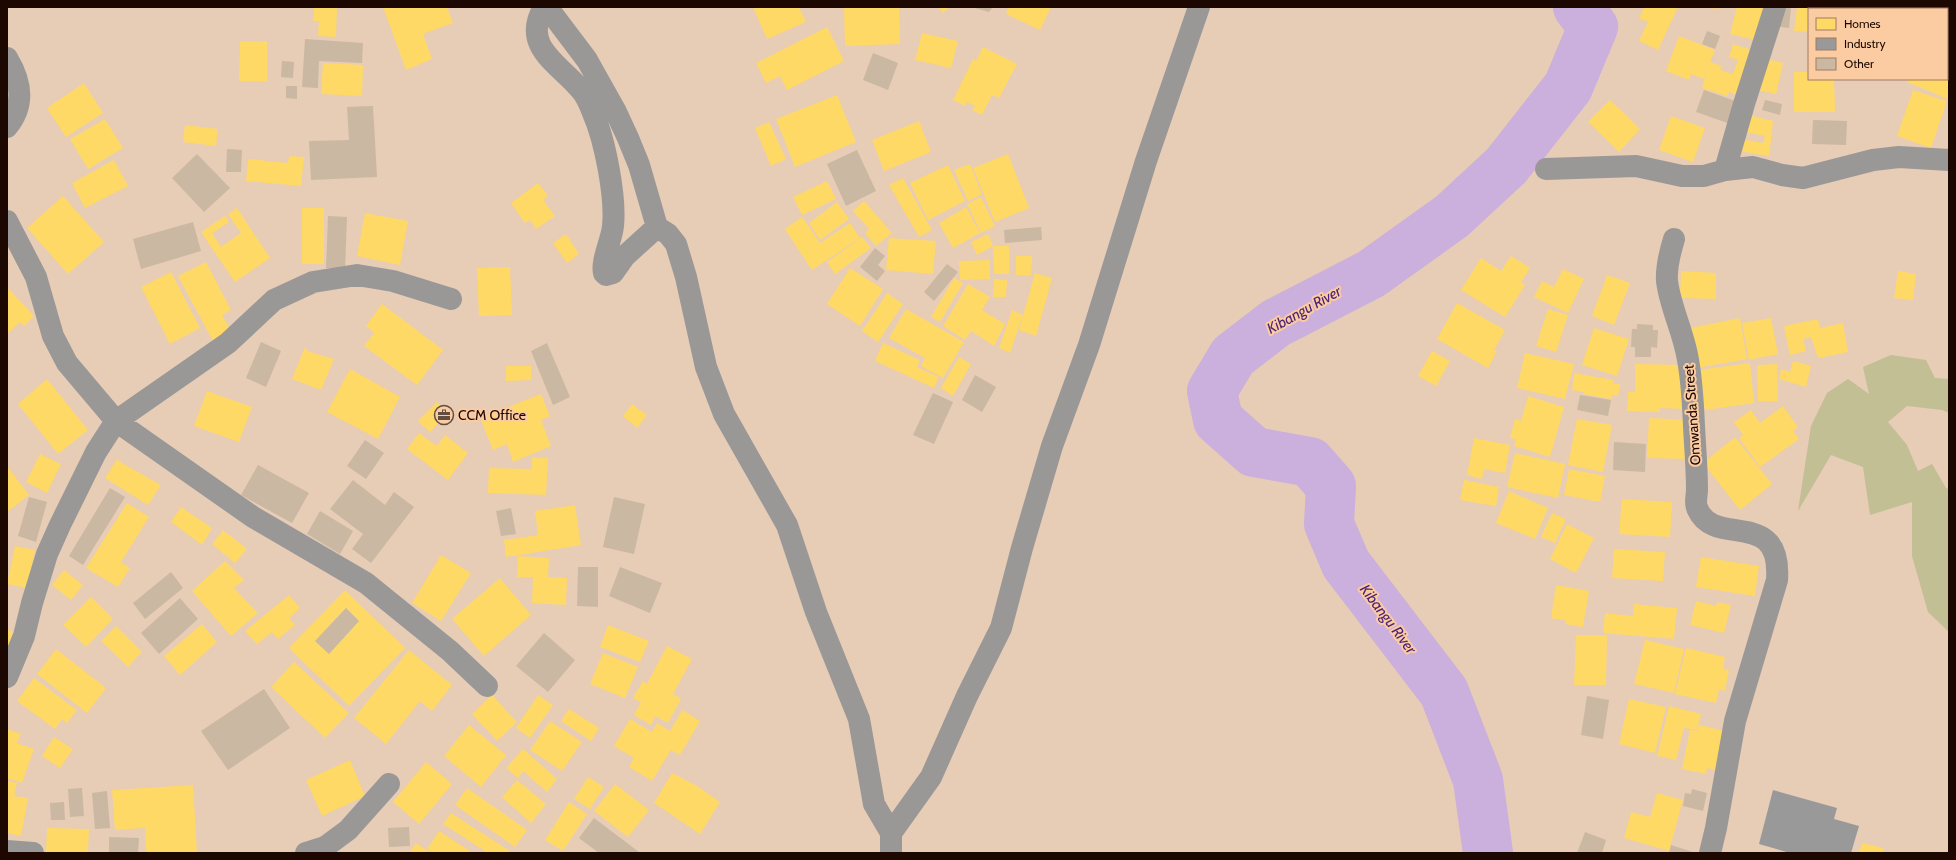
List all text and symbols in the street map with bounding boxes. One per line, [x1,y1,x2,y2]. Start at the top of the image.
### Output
legend [1808,8,1948,80]
text: Homes [1844,16,1881,31]
text: Industry [1844,36,1885,51]
text: Other [1844,56,1874,71]
water label: Kibangu River [1264,282,1345,338]
street label: Omwanda Street [1679,364,1705,466]
office icon: CCM Office [433,404,455,426]
place label: CCM Office [458,406,526,424]
water label: Kibangu River [1356,581,1421,658]

